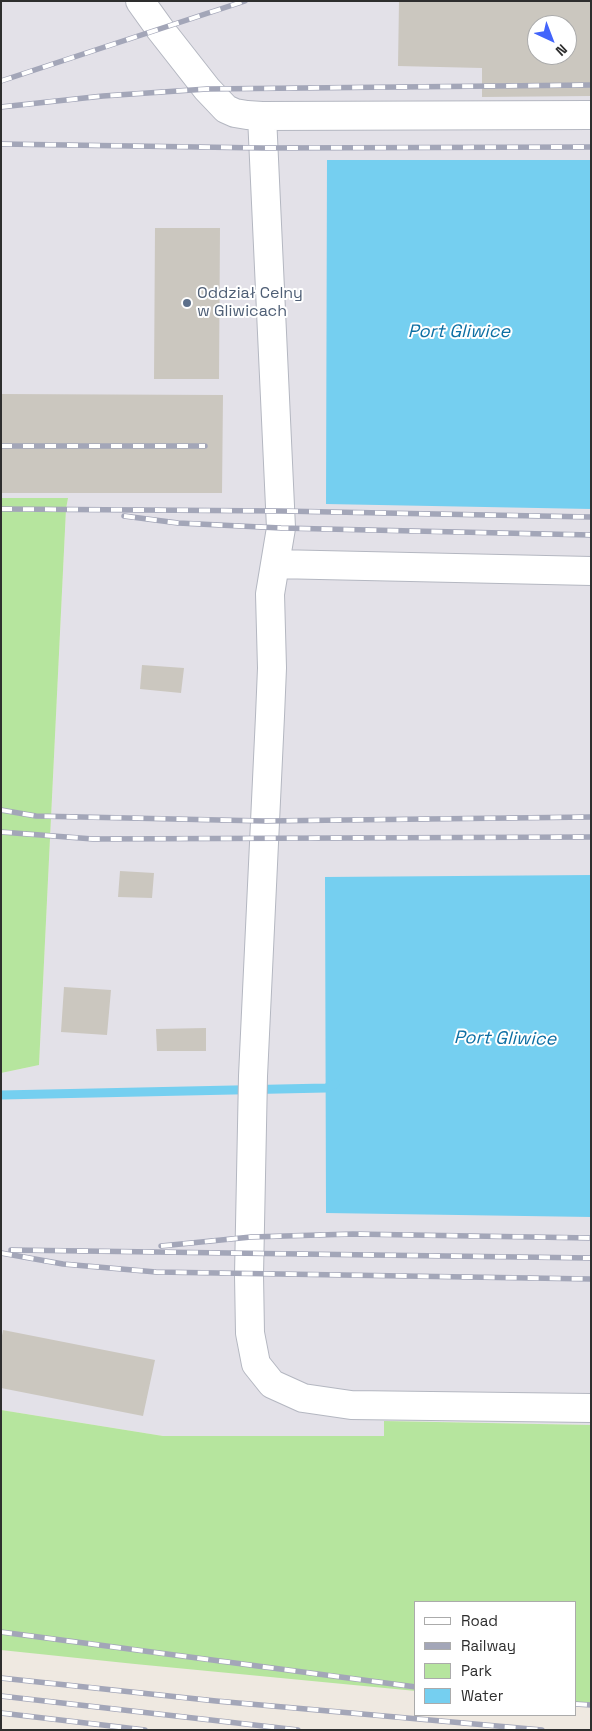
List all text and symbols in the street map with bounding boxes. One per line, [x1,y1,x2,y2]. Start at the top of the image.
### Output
north arrow [527,15,577,65]
text: N [552,40,571,60]
place label: Oddział Celny w Gliwicach [197,284,303,322]
marker: Oddział Celny w Gliwicach [181,297,193,309]
water label: Port Gliwice [408,321,510,343]
water label: Port Gliwice [454,1027,556,1051]
legend [414,1601,577,1716]
text: Road [461,1611,498,1630]
text: Railway [461,1636,516,1655]
text: Park [461,1661,492,1680]
text: Water [461,1686,503,1705]

